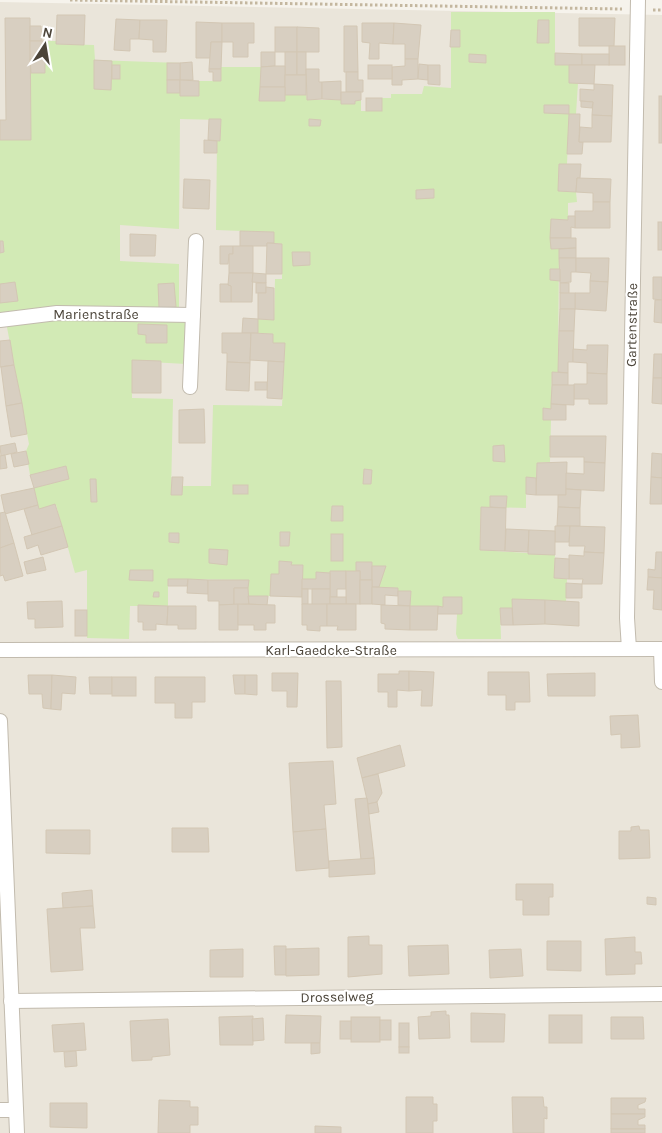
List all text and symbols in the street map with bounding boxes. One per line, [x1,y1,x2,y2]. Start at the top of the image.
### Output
north arrow [20,20,70,70]
text: N [41,23,54,42]
street label: Gartenstraße [623,283,641,367]
street label: Marienstraße [53,306,139,323]
street label: Karl-Gaedcke-Straße [265,642,397,659]
street label: Drosselweg [300,988,374,1006]

